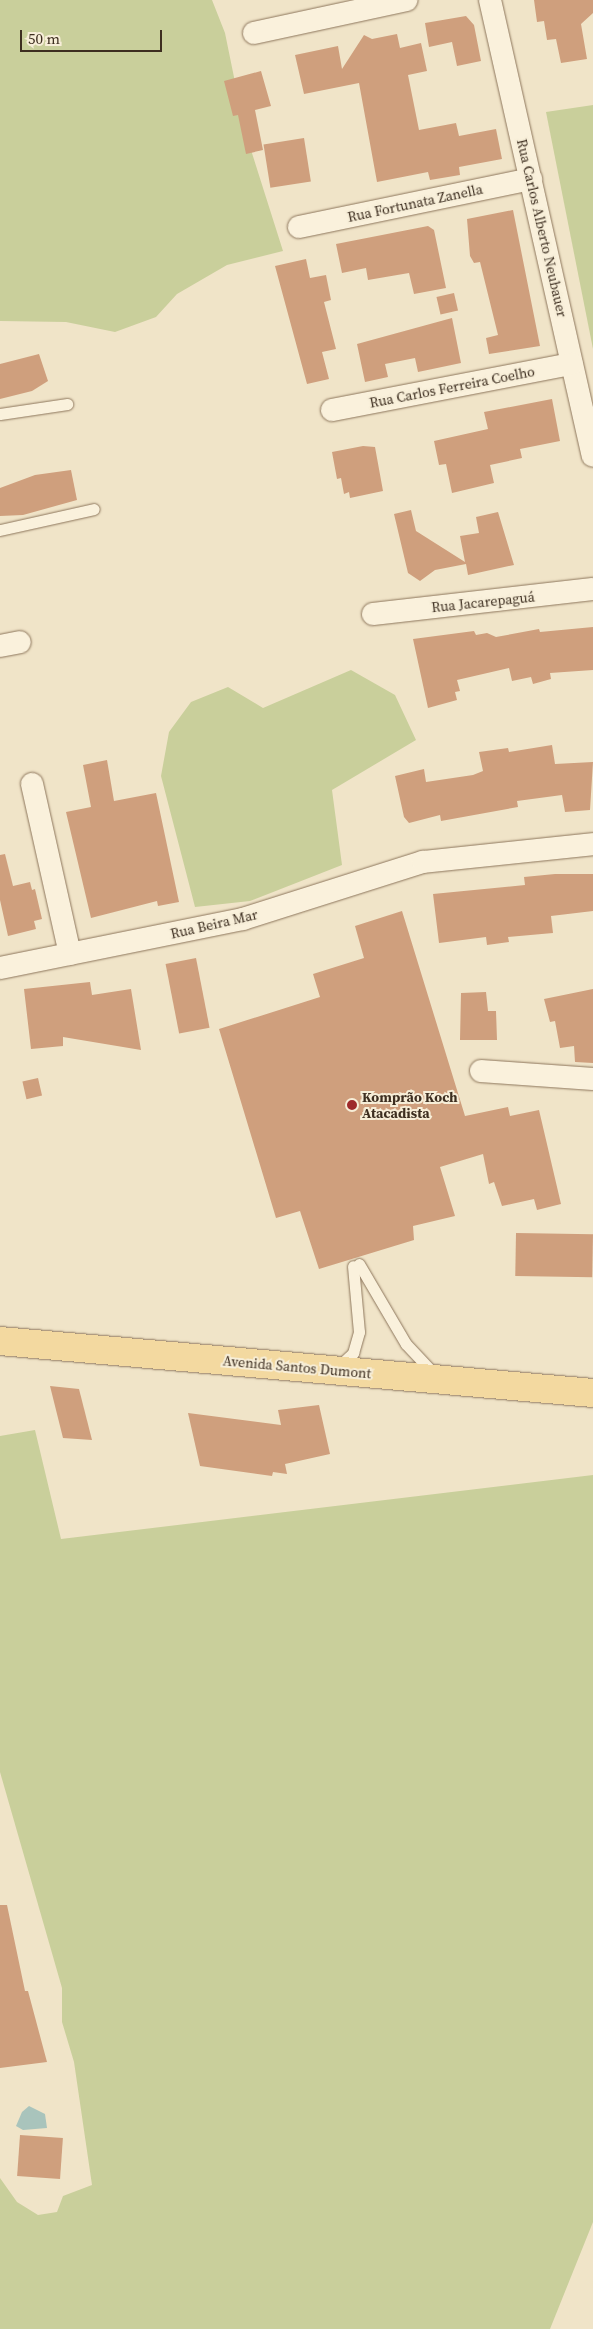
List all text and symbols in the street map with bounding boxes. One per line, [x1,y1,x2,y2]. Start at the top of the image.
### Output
scale bar [22,20,165,52]
text: 50 m [28,28,60,49]
street label: Rua Carlos Alberto Neubauer [513,137,571,319]
street label: Rua Fortunata Zanella [346,180,484,226]
street label: Rua Carlos Ferreira Coelho [368,363,536,411]
street label: Rua Jacarepaguá [430,588,536,616]
street label: Rua Beira Mar [169,906,259,942]
place label: Komprão Koch Atacadista [362,1089,458,1122]
marker: Komprão Koch Atacadista [346,1099,358,1111]
street label: Avenida Santos Dumont [222,1352,372,1382]

